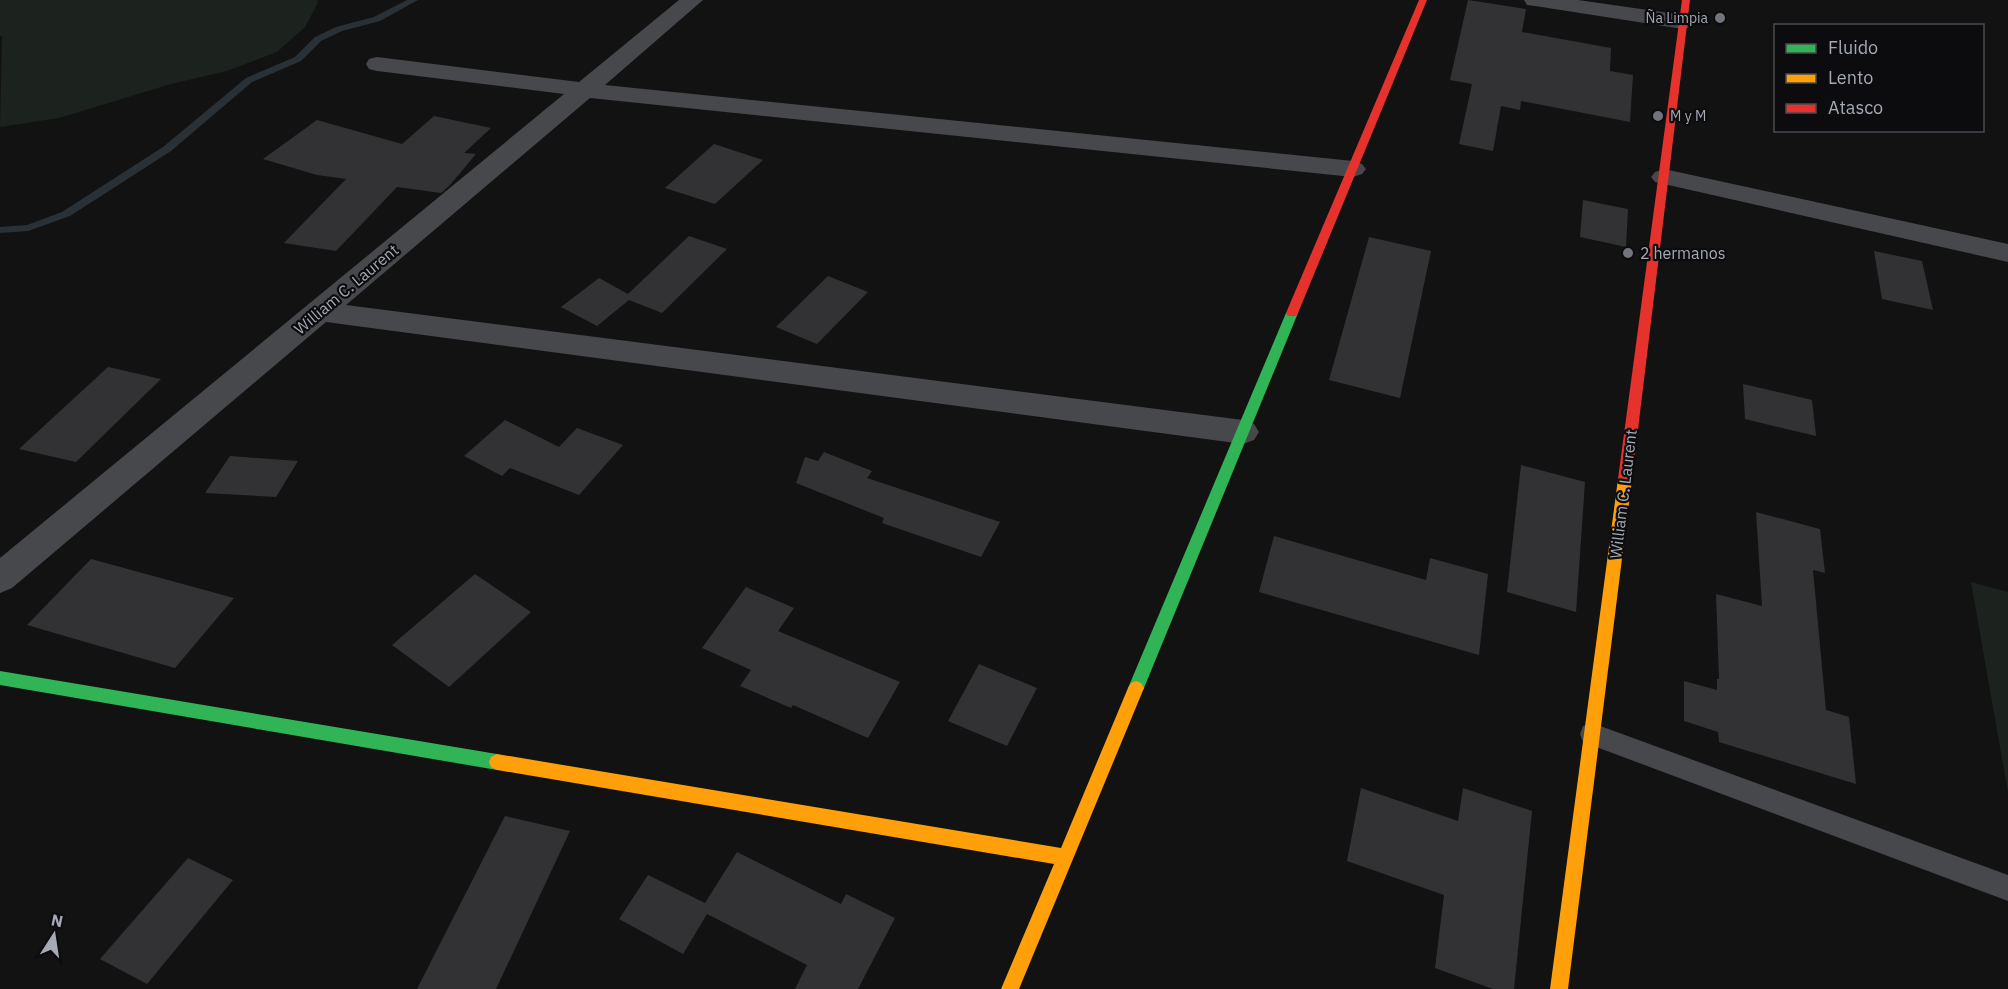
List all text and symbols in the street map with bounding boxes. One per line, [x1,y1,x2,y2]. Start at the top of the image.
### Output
place label: Ña Limpia [1645,9,1709,27]
marker: Ña Limpia [1713,11,1727,25]
legend [1774,24,1984,132]
text: Fluido [1828,36,1878,59]
text: Lento [1828,66,1873,89]
text: Atasco [1828,96,1883,119]
place label: M y M [1670,107,1706,125]
marker: M y M [1651,109,1665,123]
street label: William C. Laurent [290,240,402,338]
place label: 2 hermanos [1640,243,1725,263]
marker: 2 hermanos [1621,246,1635,260]
street label: William C. Laurent [1605,428,1641,560]
north arrow [24,905,84,965]
text: N [49,909,65,931]

